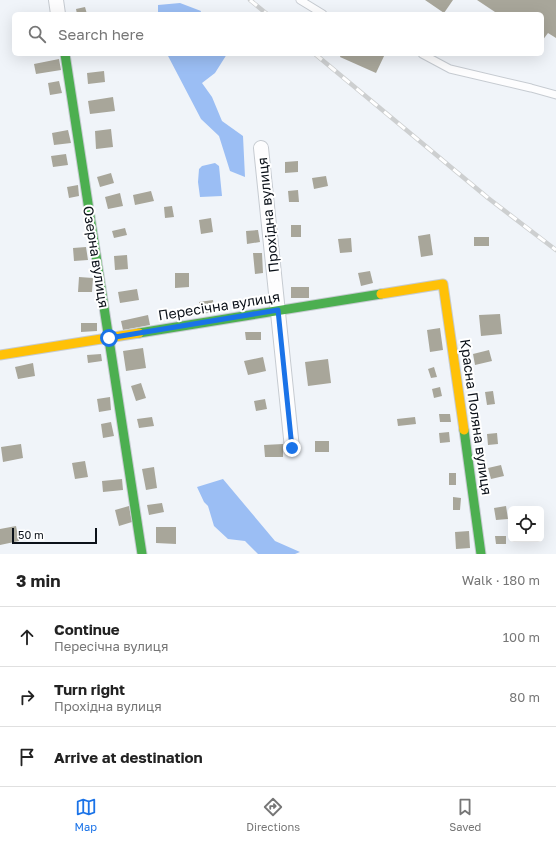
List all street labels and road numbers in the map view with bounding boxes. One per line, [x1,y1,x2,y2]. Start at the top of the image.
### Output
street label: Прохідна вулиця [253,157,282,274]
street label: Озерна вулиця [80,205,113,309]
street label: Пересічна вулиця [157,287,281,324]
street label: Красна Поляна вулиця [457,338,496,496]

